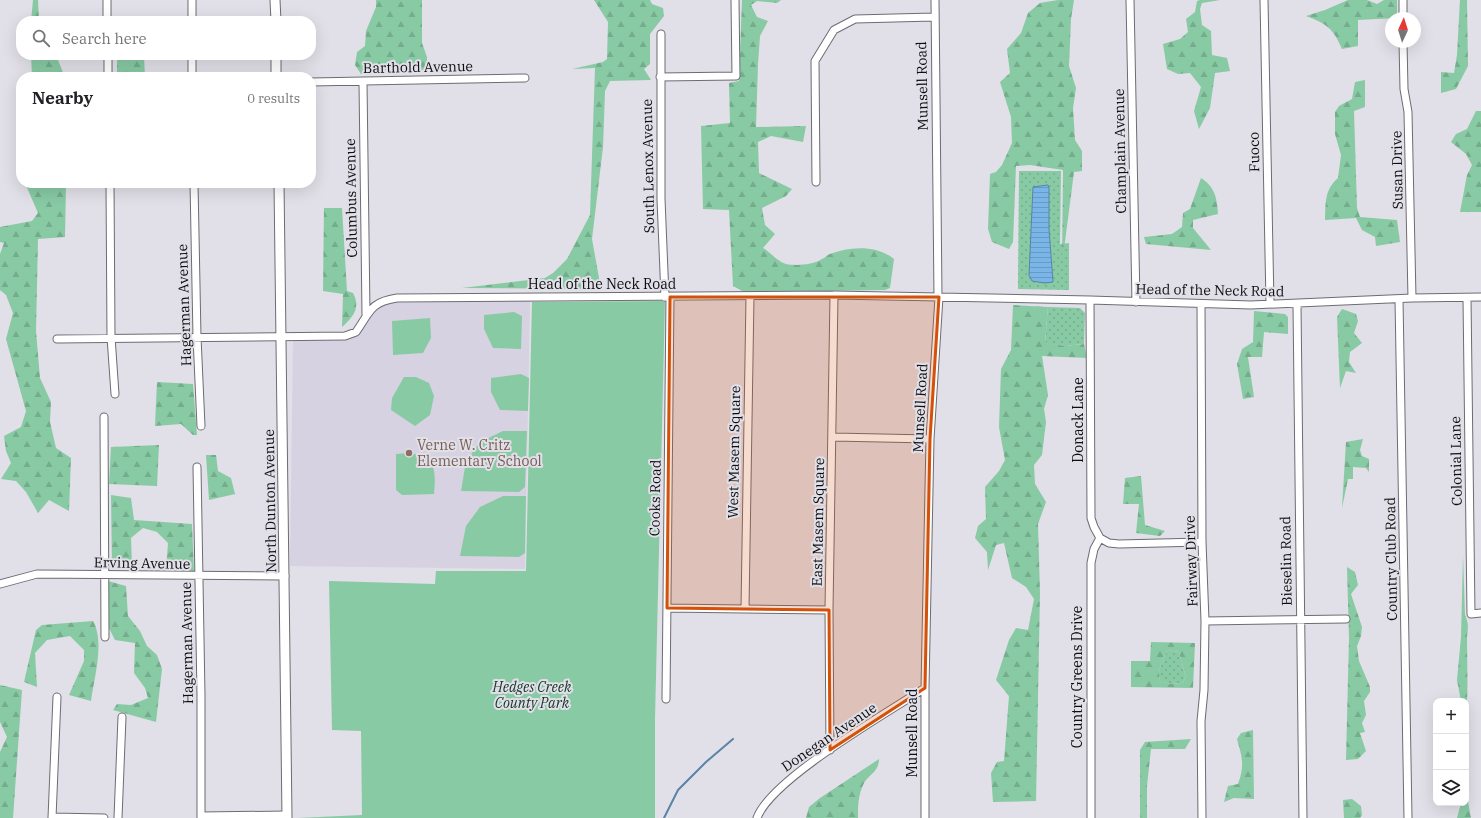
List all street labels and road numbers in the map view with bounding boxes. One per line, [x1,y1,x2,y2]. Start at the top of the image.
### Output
street label: Munsell Road [912,41,932,131]
street label: Barthold Avenue [363,57,473,77]
street label: Champlain Avenue [1110,88,1130,214]
street label: South Lenox Avenue [638,99,658,233]
street label: Susan Drive [1387,130,1407,210]
street label: Fuoco [1245,132,1263,172]
street label: Columbus Avenue [341,138,361,258]
street label: Hagerman Avenue [173,244,195,366]
street label: Head of the Neck Road [528,275,677,293]
street label: Head of the Neck Road [1135,280,1285,300]
street label: Munsell Road [909,363,931,453]
street label: Donack Lane [1069,377,1087,463]
street label: West Masem Square [724,385,744,519]
street label: Colonial Lane [1446,416,1466,506]
street label: North Dunton Avenue [260,429,280,573]
street label: East Masem Square [808,457,828,587]
street label: Cooks Road [645,459,665,536]
street label: Country Club Road [1381,497,1401,621]
street label: Fairway Drive [1180,515,1202,607]
street label: Bieselin Road [1276,515,1296,606]
street label: Erving Avenue [94,553,190,573]
street label: Hagerman Avenue [177,582,197,704]
street label: Country Greens Drive [1068,606,1086,748]
street label: Munsell Road [903,688,921,778]
street label: Donegan Avenue [778,699,880,775]

